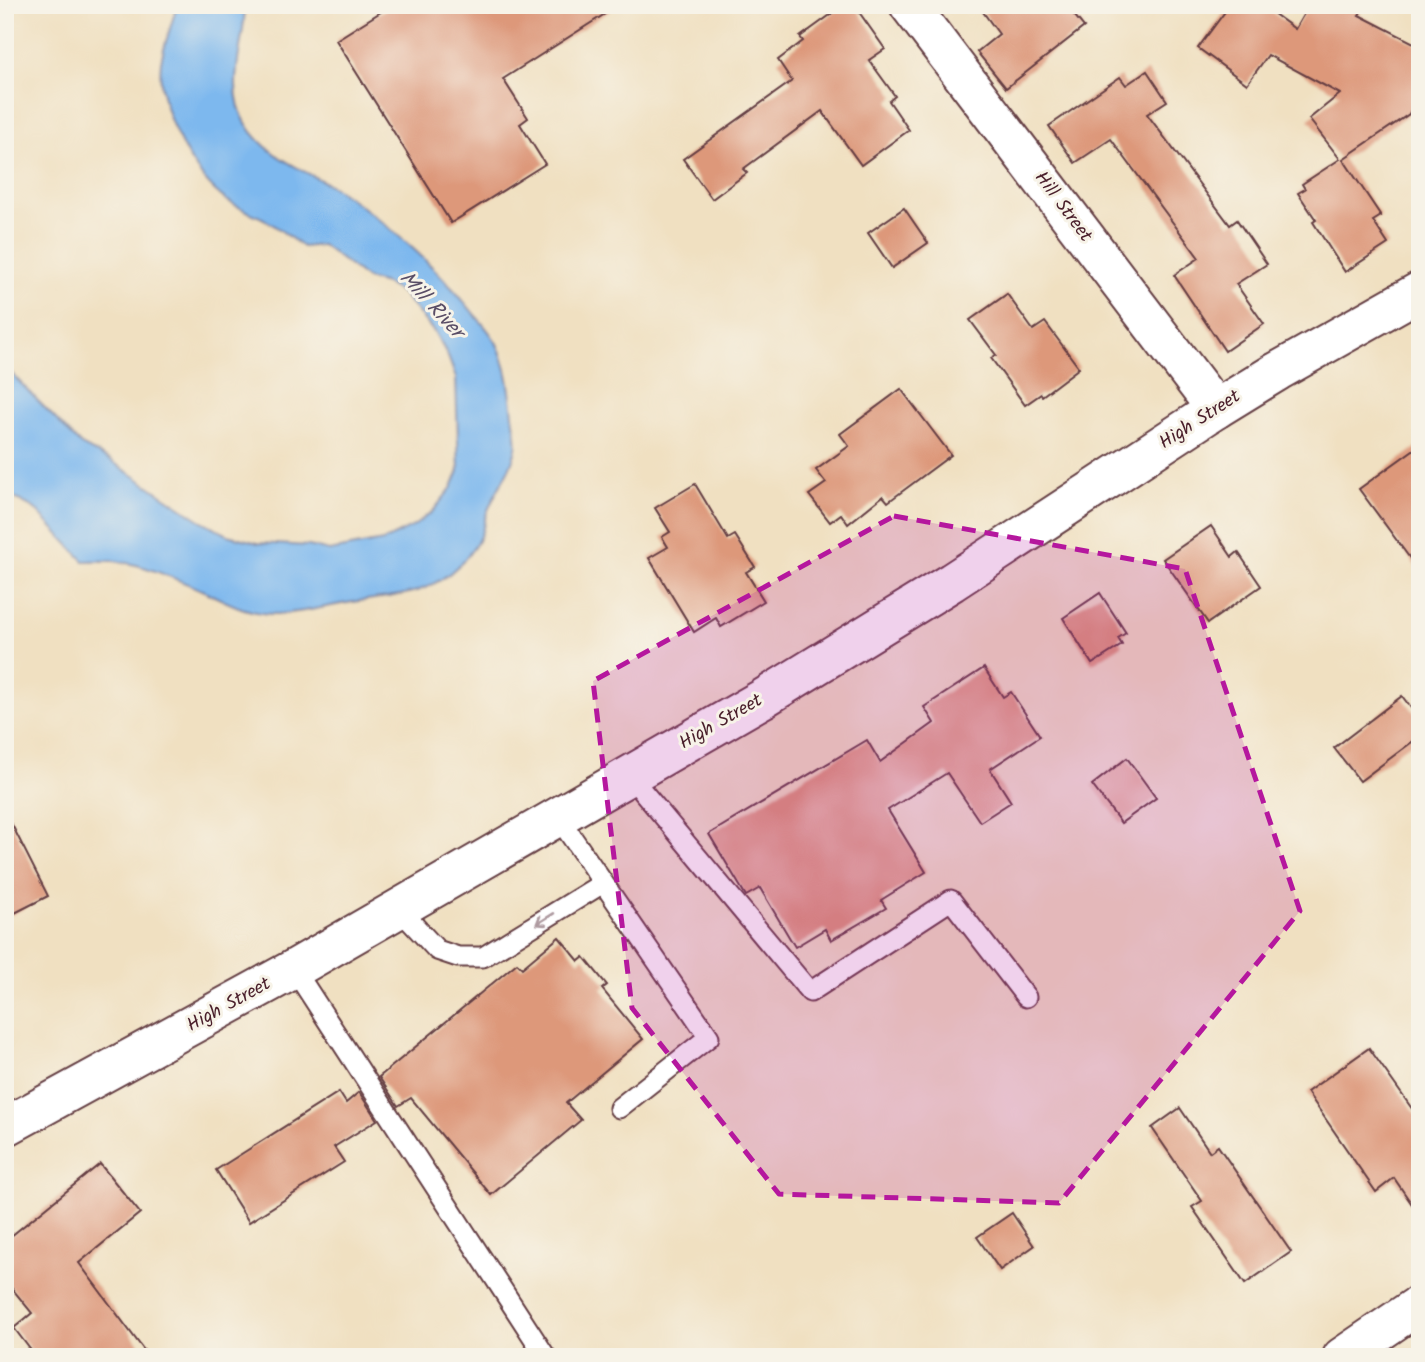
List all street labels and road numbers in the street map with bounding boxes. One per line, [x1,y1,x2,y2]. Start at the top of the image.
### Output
street label: Hill Street [1026,165,1100,249]
street label: High Street [1153,382,1247,458]
street label: High Street [674,686,769,758]
street label: High Street [181,969,277,1040]

